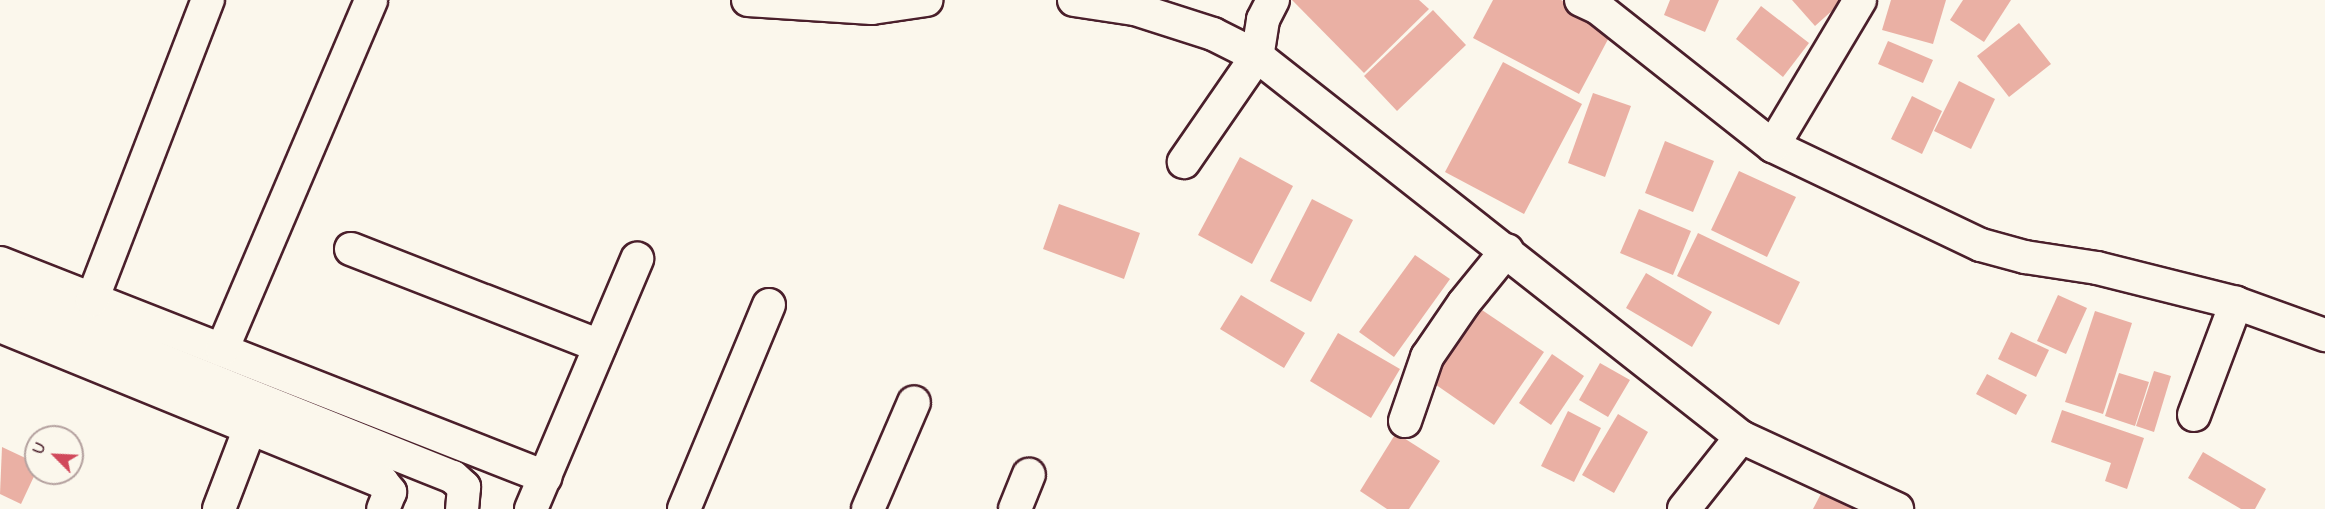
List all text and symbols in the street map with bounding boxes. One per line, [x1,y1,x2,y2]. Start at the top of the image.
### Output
north arrow [24,425,84,485]
text: U [29,440,50,457]

